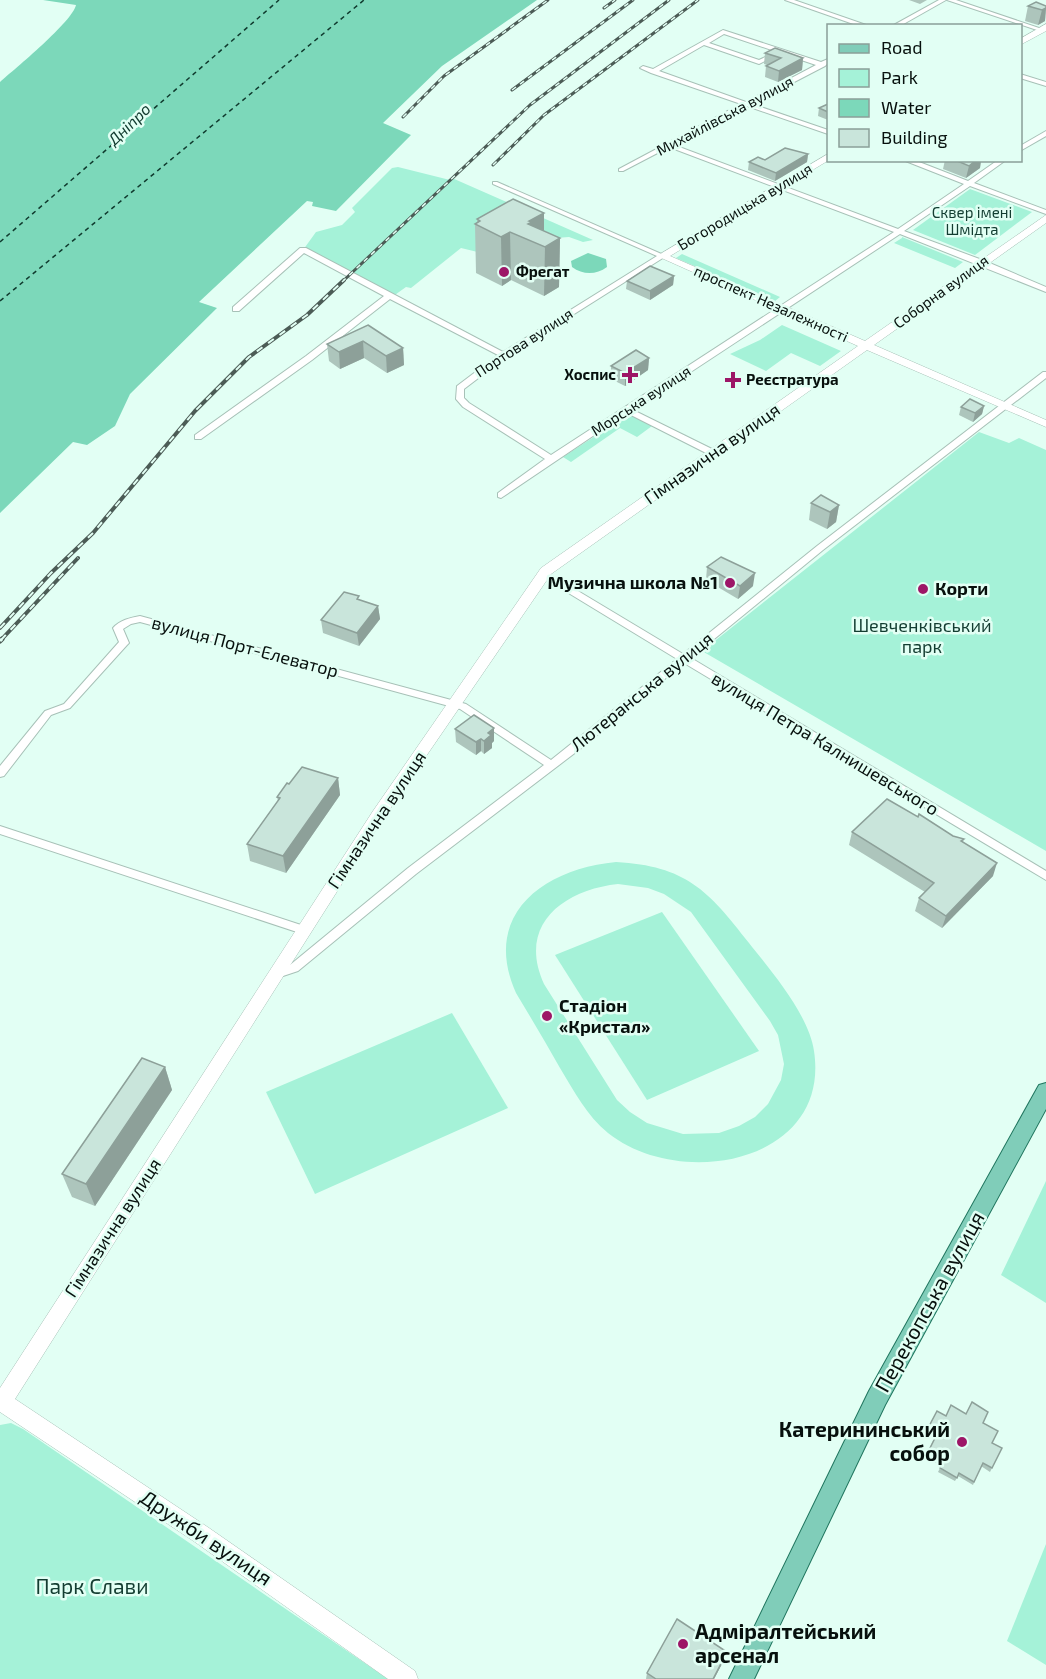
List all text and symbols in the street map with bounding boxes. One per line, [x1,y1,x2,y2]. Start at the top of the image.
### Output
legend [827,24,1022,162]
text: Road [881,36,922,58]
text: Park [881,66,918,88]
street label: Михайлівська вулиця [653,71,796,160]
text: Water [881,96,931,118]
water label: Дніпро [103,99,154,149]
text: Building [881,126,948,148]
street label: Богородицька вулиця [674,159,816,254]
park label: Сквер імені Шмідта [932,203,1012,238]
street label: Соборна вулиця [889,251,992,333]
street label: проспект Незалежності [692,261,851,345]
place label: Фрегат [516,262,570,280]
marker: Фрегат [497,265,511,279]
street label: Портова вулиця [471,304,576,381]
street label: Морська вулиця [587,361,694,440]
place label: Хоспис [564,365,616,383]
marker: Хоспис [621,366,639,384]
place label: Реєстратура [746,370,839,388]
marker: Реєстратура [724,371,742,389]
street label: Гімназична вулиця [639,398,784,508]
place label: Музична школа №1 [547,571,718,593]
marker: Музична школа №1 [723,576,737,590]
place label: Корти [935,577,988,599]
marker: Корти [916,582,930,596]
street label: вулиця Порт-Елеватор [150,611,341,682]
park label: Шевченківський парк [852,614,992,657]
street label: Лютеранська вулиця [566,627,717,755]
street label: вулиця Петра Калнишевського [708,666,943,820]
street label: Гімназична вулиця [322,746,430,892]
place label: Стадіон «Кристал» [559,994,650,1037]
marker: Стадіон «Кристал» [540,1009,554,1023]
street label: Гімназична вулиця [59,1154,165,1301]
street label: Перекопська вулиця [869,1206,990,1397]
place label: Катерининський собор [779,1416,950,1465]
marker: Катерининський собор [955,1435,969,1449]
street label: Дружби вулиця [136,1483,277,1591]
park label: Парк Слави [35,1573,149,1598]
place label: Адміралтейський арсенал [695,1618,876,1667]
marker: Адміралтейський арсенал [676,1637,690,1651]

